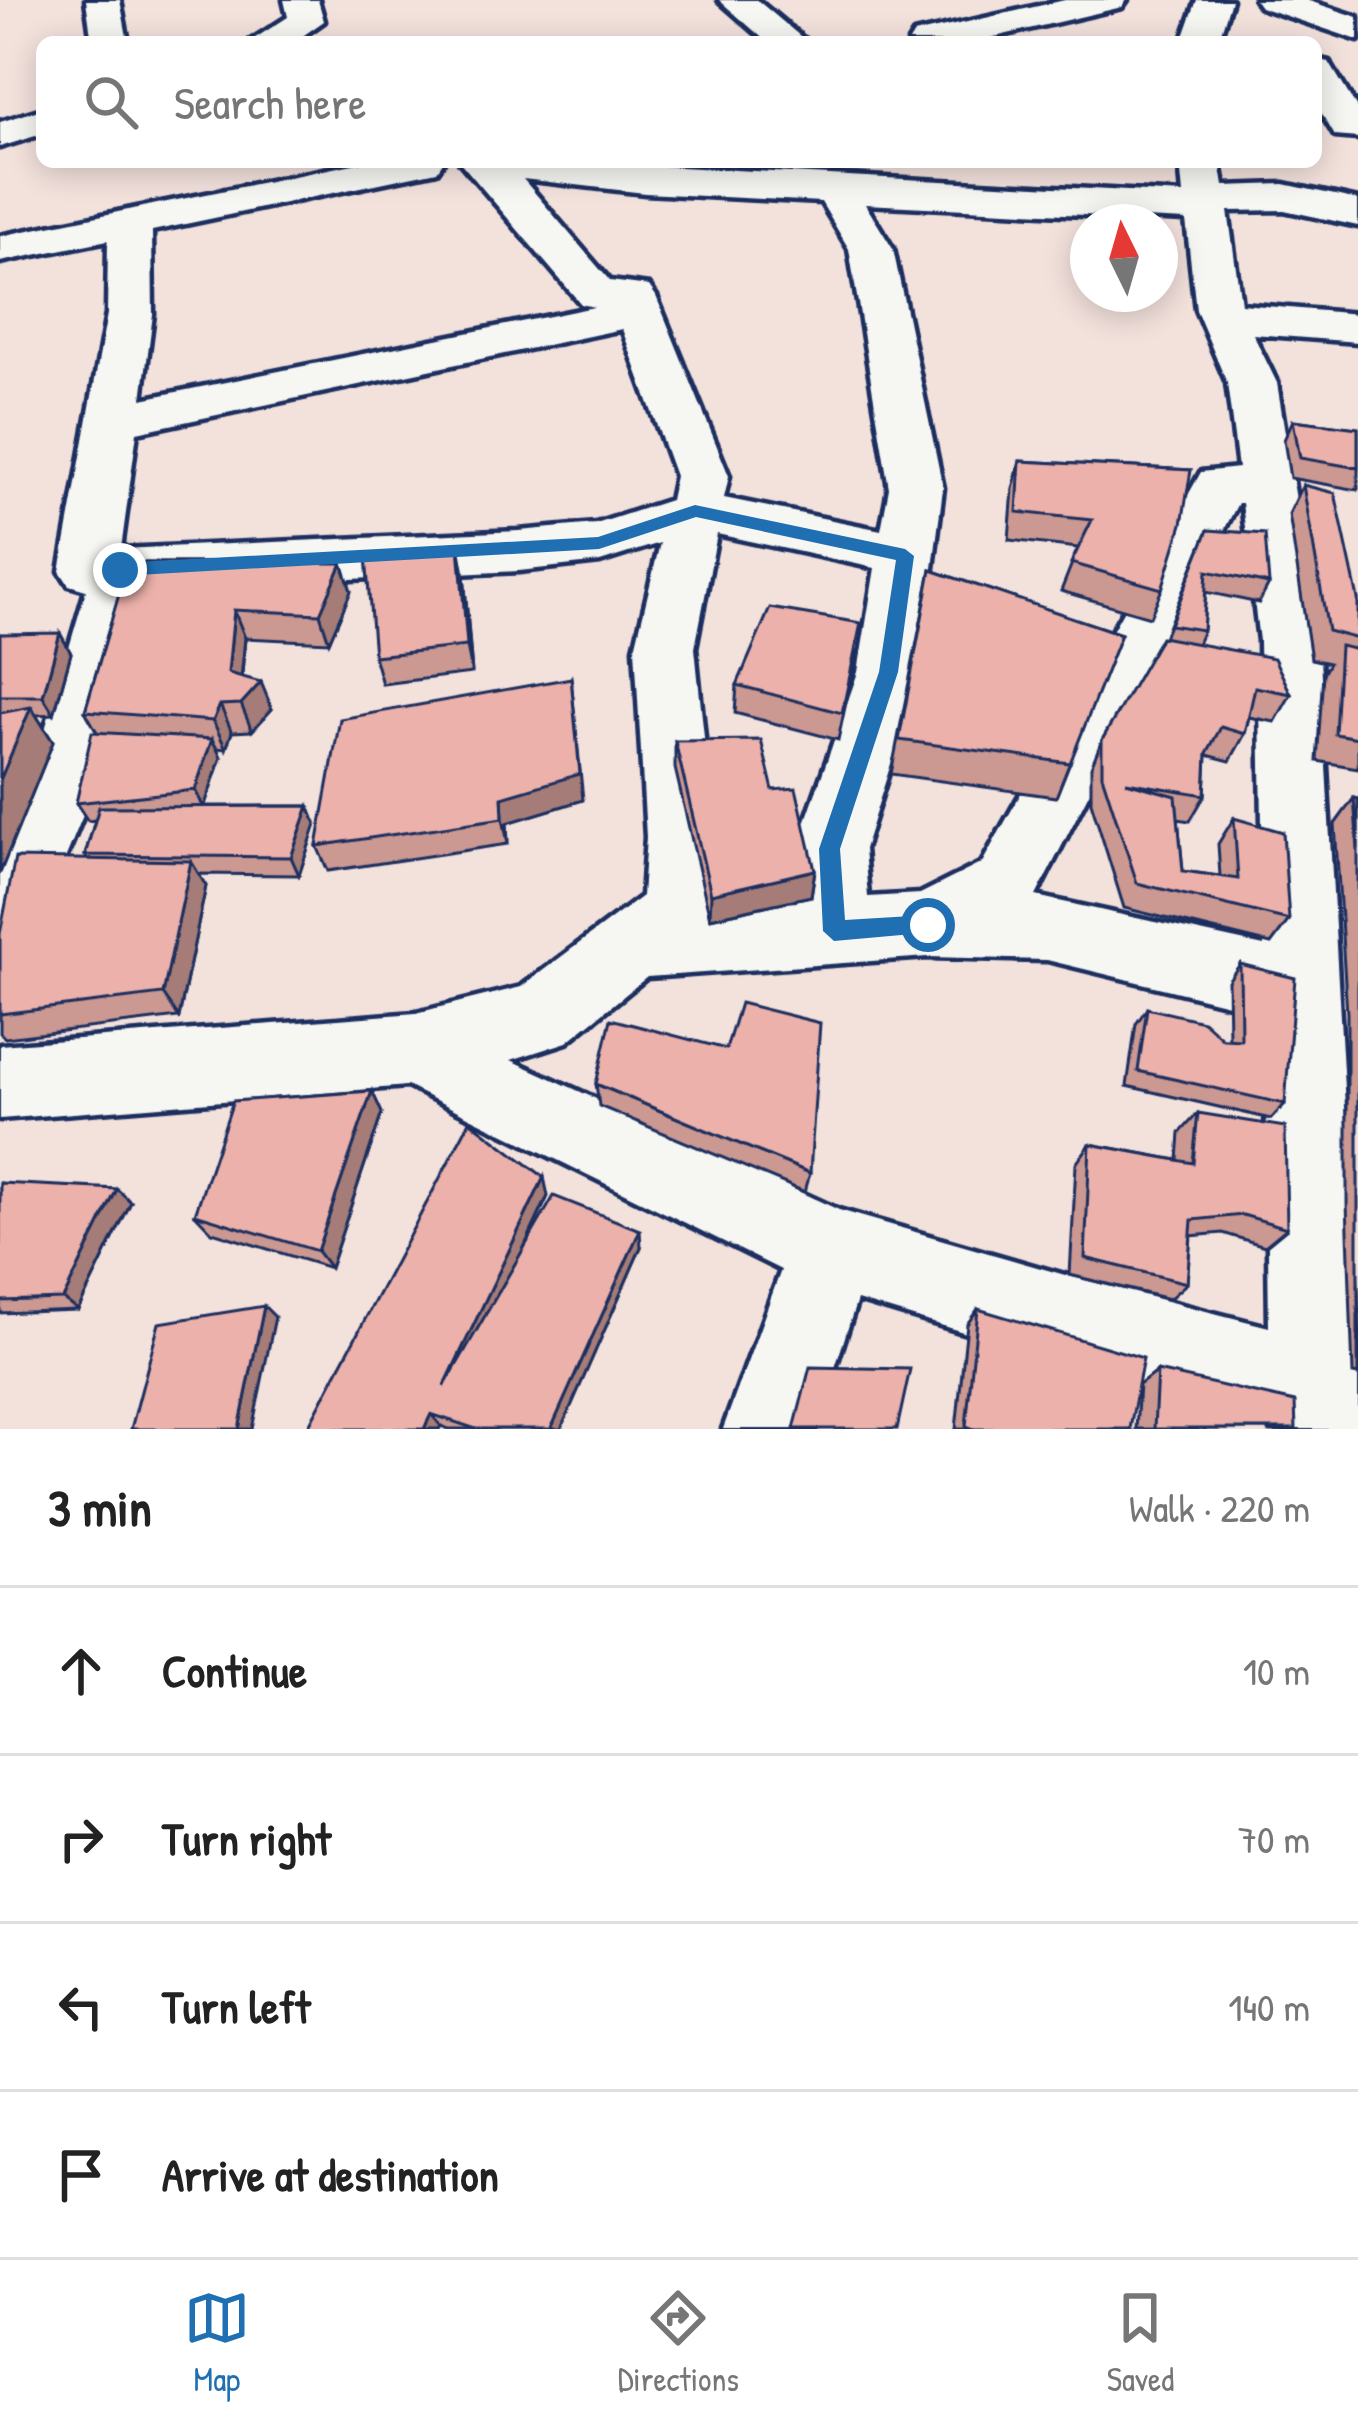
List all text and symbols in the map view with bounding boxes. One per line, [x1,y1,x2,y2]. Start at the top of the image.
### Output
search box [36,36,1322,168]
icon: search [78,69,144,135]
text: Search here [174,72,366,133]
north arrow [1070,204,1178,312]
route end [93,543,147,597]
route start [901,898,955,952]
text: 3 min [48,1473,152,1542]
text: Walk · 220 m [1129,1481,1310,1534]
icon: ahead [48,1638,114,1704]
text: Continue [162,1640,307,1701]
text: 10 m [1243,1644,1310,1697]
icon: right [48,1806,114,1872]
text: Turn right [162,1808,331,1869]
text: 70 m [1238,1812,1310,1865]
icon: left [48,1974,114,2040]
text: Turn left [162,1976,311,2037]
text: 140 m [1228,1980,1310,2033]
icon: arrive [48,2142,114,2208]
text: Arrive at destination [162,2144,499,2205]
tab: Map [184,2285,250,2401]
tab: Directions [618,2285,739,2401]
tab: Saved [1107,2285,1174,2401]

